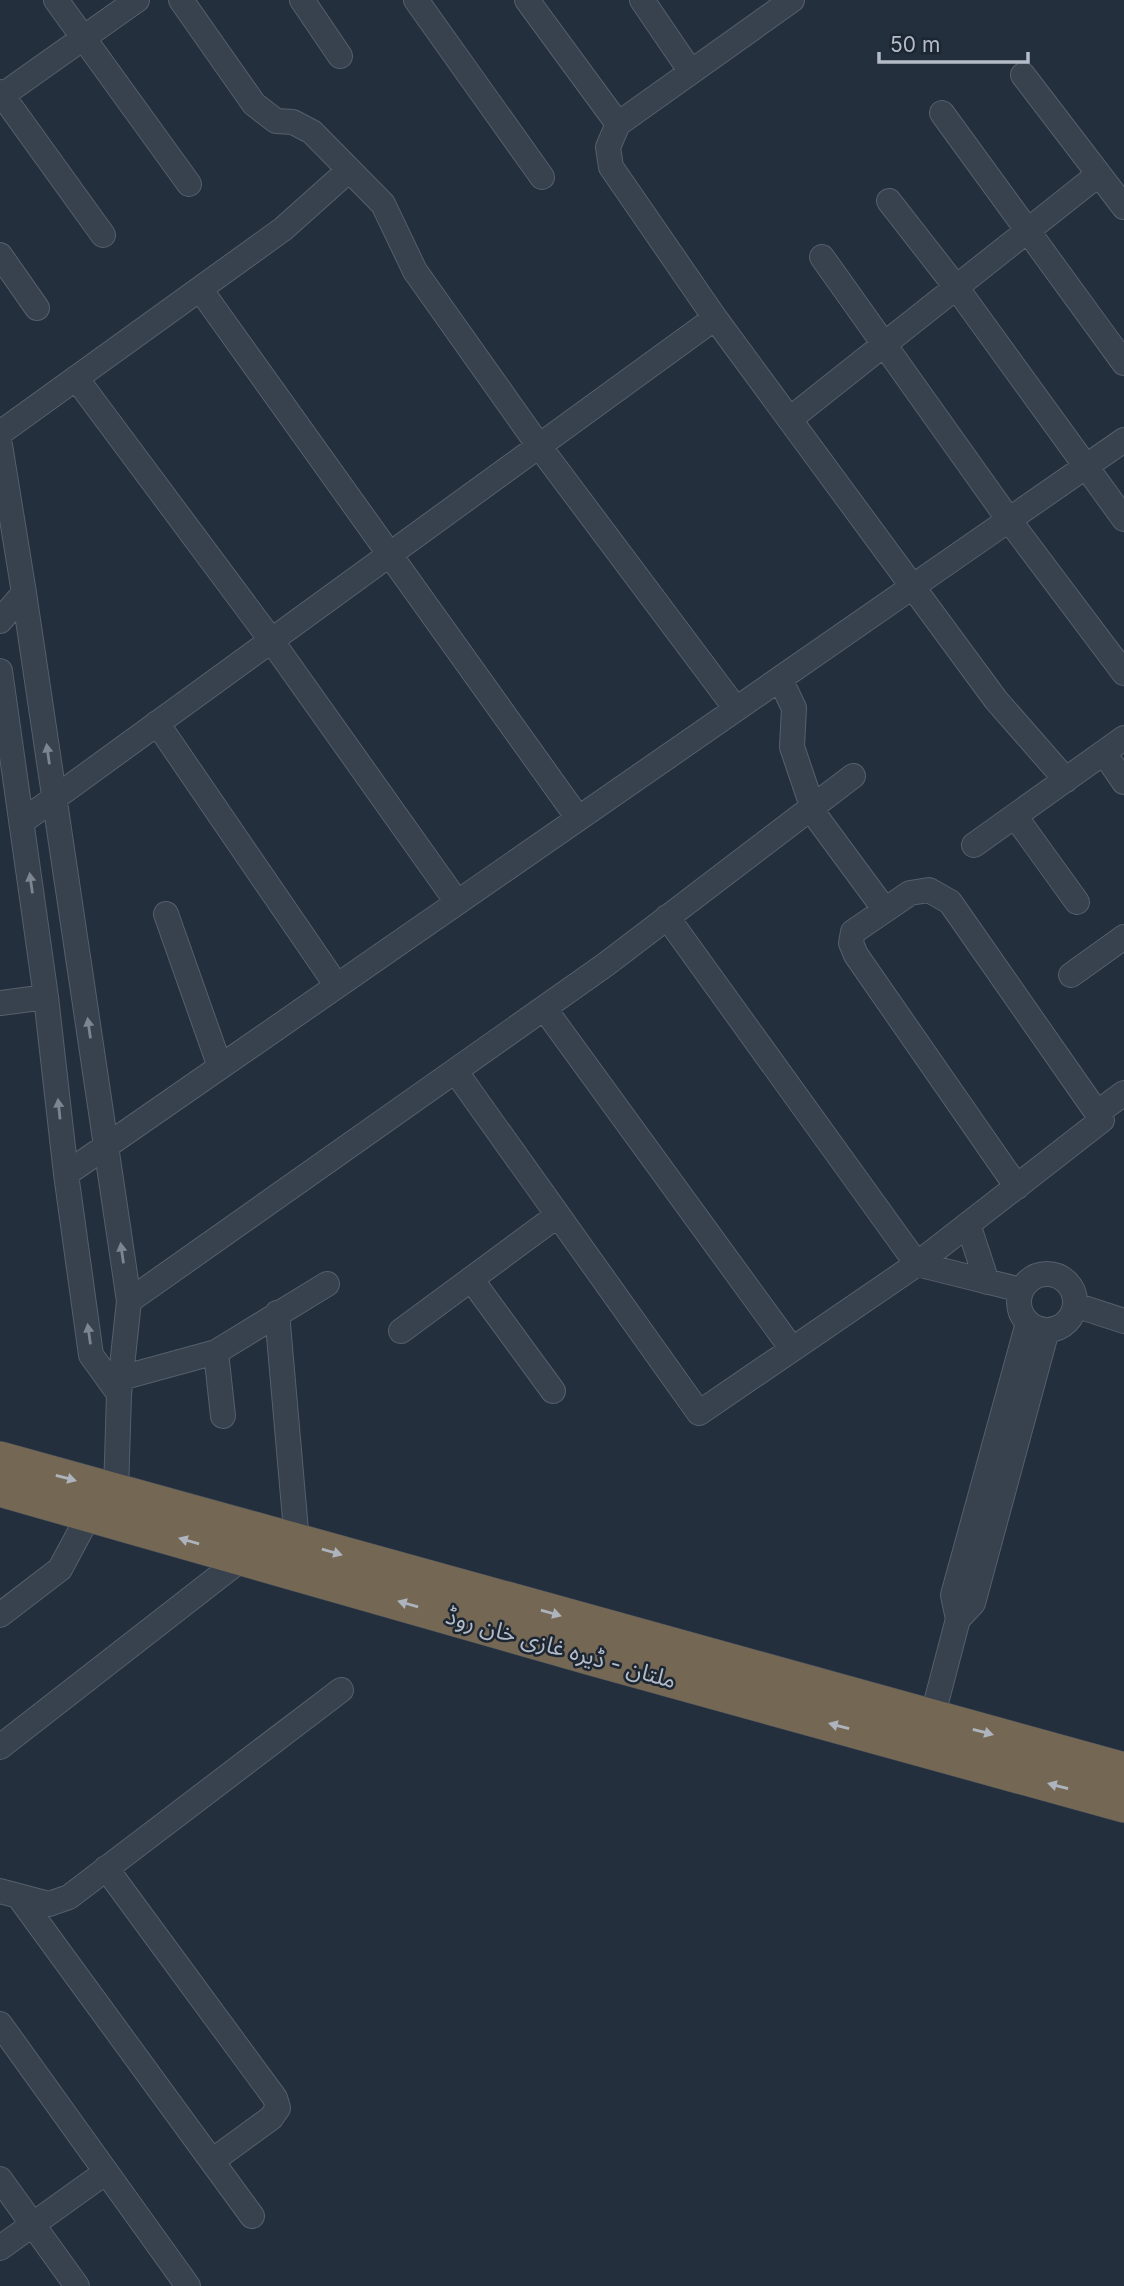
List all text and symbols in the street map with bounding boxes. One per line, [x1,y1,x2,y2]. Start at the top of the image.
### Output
scale bar [879,21,1028,65]
text: 50 m [890,32,940,57]
one-way arrow [42,743,53,765]
one-way arrow [25,872,36,894]
one-way arrow [83,1017,94,1039]
one-way arrow [53,1098,64,1120]
one-way arrow [116,1242,127,1264]
one-way arrow [83,1323,94,1345]
one-way arrow [55,1473,77,1484]
one-way arrow [178,1536,199,1546]
one-way arrow [321,1547,343,1558]
one-way arrow [397,1599,418,1609]
street label: ملتان - ڈیرہ غازی خان روڈ [443,1602,679,1694]
one-way arrow [541,1608,562,1618]
one-way arrow [828,1720,850,1731]
one-way arrow [973,1728,994,1738]
one-way arrow [1047,1781,1068,1791]

